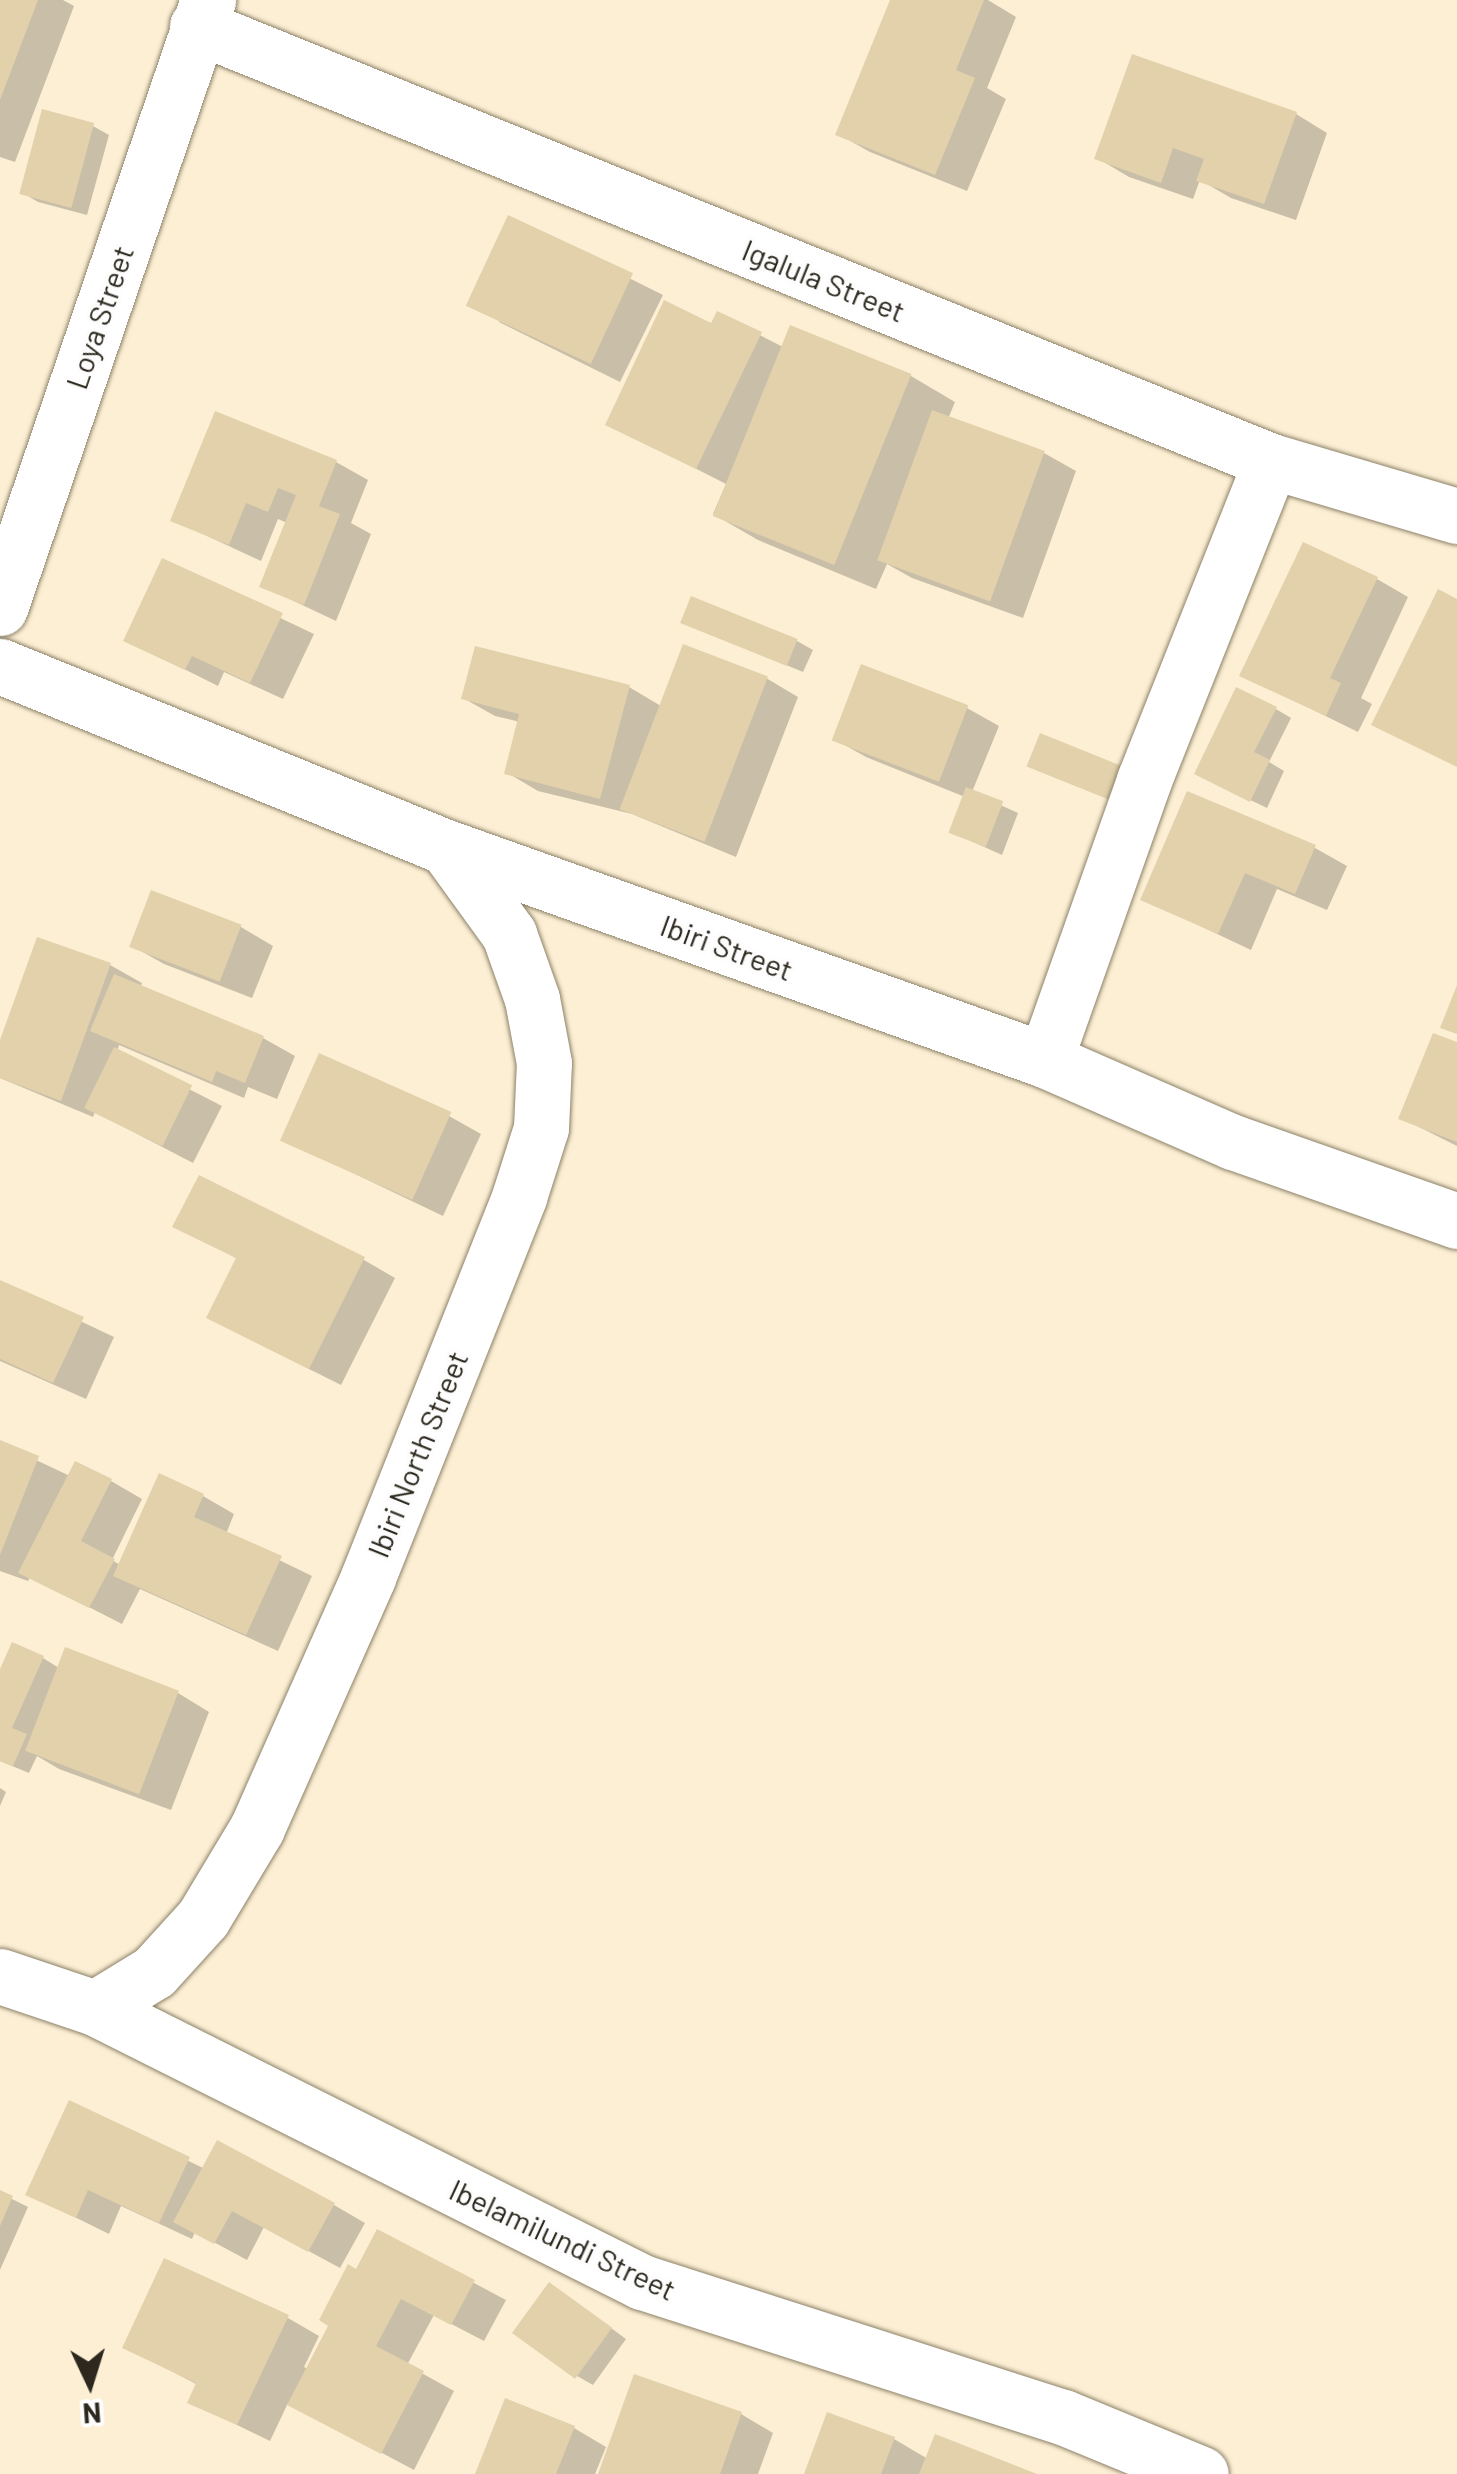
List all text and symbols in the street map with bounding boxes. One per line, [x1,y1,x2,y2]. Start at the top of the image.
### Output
street label: Igalula Street [737,231,911,329]
street label: Loya Street [58,240,140,394]
street label: Ibiri Street [656,906,798,988]
street label: Ibiri North Street [359,1346,475,1562]
street label: Ibelamilundi Street [444,2171,682,2307]
north arrow [40,2334,140,2434]
text: N [82,2396,103,2432]

